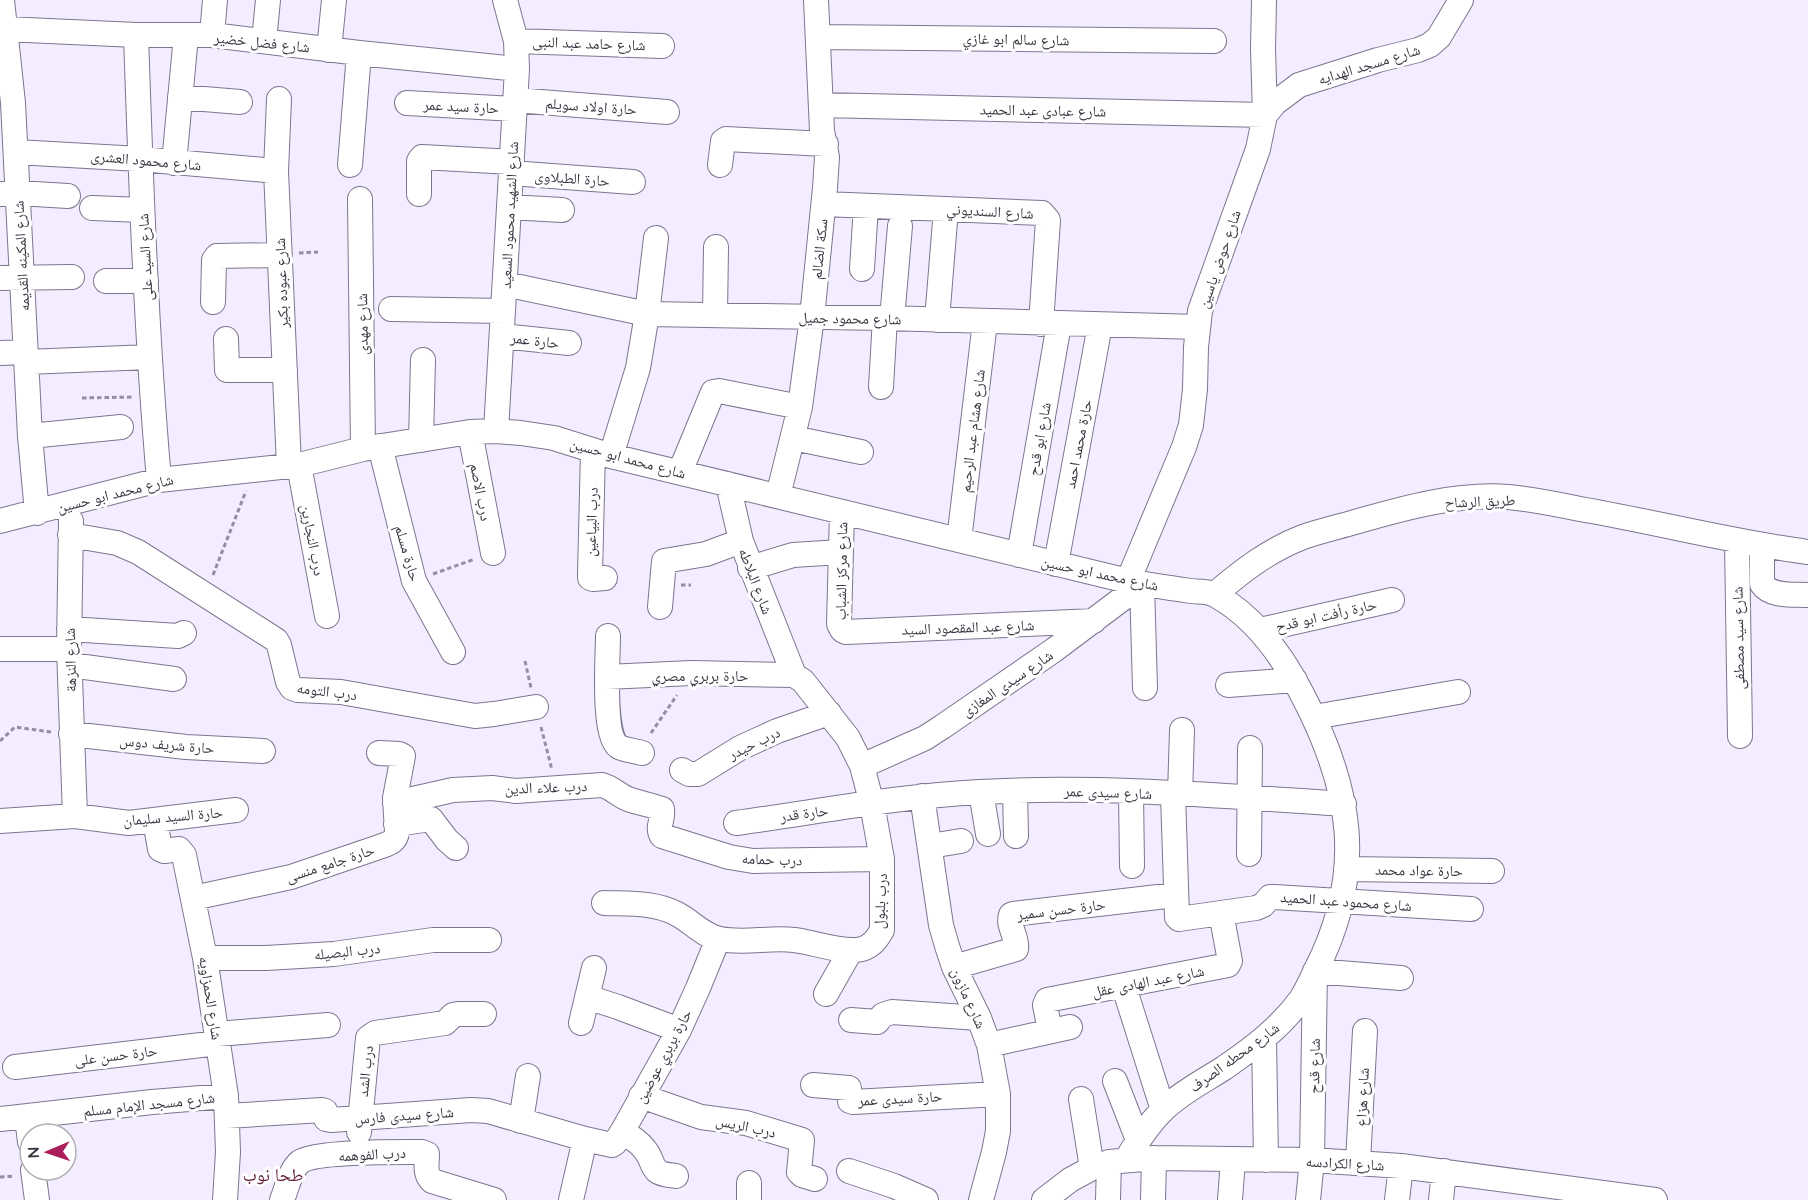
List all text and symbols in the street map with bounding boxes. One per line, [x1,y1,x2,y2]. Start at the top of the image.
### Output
street label: شارع فضل خضير [212,27,311,57]
street label: شارع سالم ابو غازي [962,29,1070,52]
street label: شارع حامد عبد النبى [532,32,646,55]
street label: شارع مسجد الهدايه [1316,39,1423,89]
street label: حارة اولاد سويلم [545,93,638,120]
street label: حارة سيد عمر [422,94,500,117]
street label: شارع عبادى عبد الحميد [980,99,1107,122]
street label: شارع الشهيد محمود السعيد [496,141,523,289]
street label: شارع محمود العشرى [90,146,202,175]
street label: حارة الطبلاوى [534,166,611,191]
street label: شارع السنديوني [946,199,1034,226]
street label: شارع المكينه القديمه [9,200,34,312]
street label: شارع حوض ياسين [1193,207,1246,311]
street label: شارع السيد على [133,213,158,301]
street label: سكة الضالم [806,218,833,280]
street label: شارع عبوده بكير [270,237,293,330]
street label: شارع مهدى [352,293,373,355]
street label: شارع محمود جميل [798,308,902,329]
street label: حارة عمر [508,327,561,352]
street label: شارع هشام عبد الرحيم [955,368,990,494]
street label: حارة محمد احمد [1060,398,1096,490]
street label: شارع ابو قدح [1023,401,1056,477]
street label: شارع محمد ابو حسين [568,433,688,484]
street label: درب الاصم [465,461,496,523]
street label: شارع محمد ابو حسين [55,469,176,518]
street label: درب البياعين [580,487,603,557]
street label: طريق الرشاح [1444,490,1516,513]
street label: درب النجارين [296,503,329,577]
street label: شارع مركز الشباب [831,522,852,620]
street label: حارة مسلم [390,523,425,584]
street label: شارع البلاطه [734,545,777,617]
street label: شارع محمد ابو حسين [1039,551,1160,596]
street label: شارع سيد مصطفى [1728,586,1749,690]
street label: حارة رأفت ابو قدح [1274,594,1379,637]
street label: شارع عبد المقصود السيد [901,615,1035,640]
street label: شارع النزهة [60,628,81,692]
street label: شارع سيدى المغازى [958,645,1057,721]
street label: حارة بربري مصري [652,666,749,687]
street label: درب التومه [296,678,358,704]
street label: درب حيدر [724,722,783,764]
street label: حارة شريف دوس [119,730,216,759]
street label: درب علاء الدين [504,776,588,799]
street label: شارع سيدى عمر [1063,781,1153,804]
street label: حارة قدر [778,800,830,826]
street label: حارة السيد سليمان [122,802,224,831]
street label: حارة جامع منسى [283,840,378,887]
street label: درب حمامه [741,848,803,870]
street label: حارة عواد محمد [1375,860,1464,880]
street label: درب بلبول [869,873,892,929]
street label: شارع محمود عبد الحميد [1280,887,1412,916]
street label: حارة حسن سمير [1015,894,1107,925]
street label: درب البصيله [313,938,381,964]
street label: شارع الحمزاويه [194,955,227,1041]
street label: شارع عبد الهادى عقل [1090,961,1206,1002]
street label: شارع مازون [946,965,991,1032]
street label: حارة بربري عوضين [630,1005,698,1108]
street label: شارع محطه الصرف [1185,1018,1284,1097]
street label: شارع قدح [1304,1038,1325,1094]
street label: حارة حسن على [74,1040,159,1070]
street label: درب الشد [353,1044,377,1098]
street label: شارع هزاع [1351,1067,1374,1127]
street label: حارة سيدى عمر [856,1086,943,1111]
street label: شارع مسجد الإمام مسلم [82,1088,216,1121]
street label: شارع سيدى فارس [354,1102,454,1129]
street label: درب الريس [714,1110,778,1143]
north arrow [18,1122,78,1182]
street label: درب الفوهمه [338,1143,406,1165]
text: N [23,1146,43,1159]
street label: شارع الكرادسه [1305,1151,1385,1176]
district label: طحا نوب [243,1163,303,1186]

